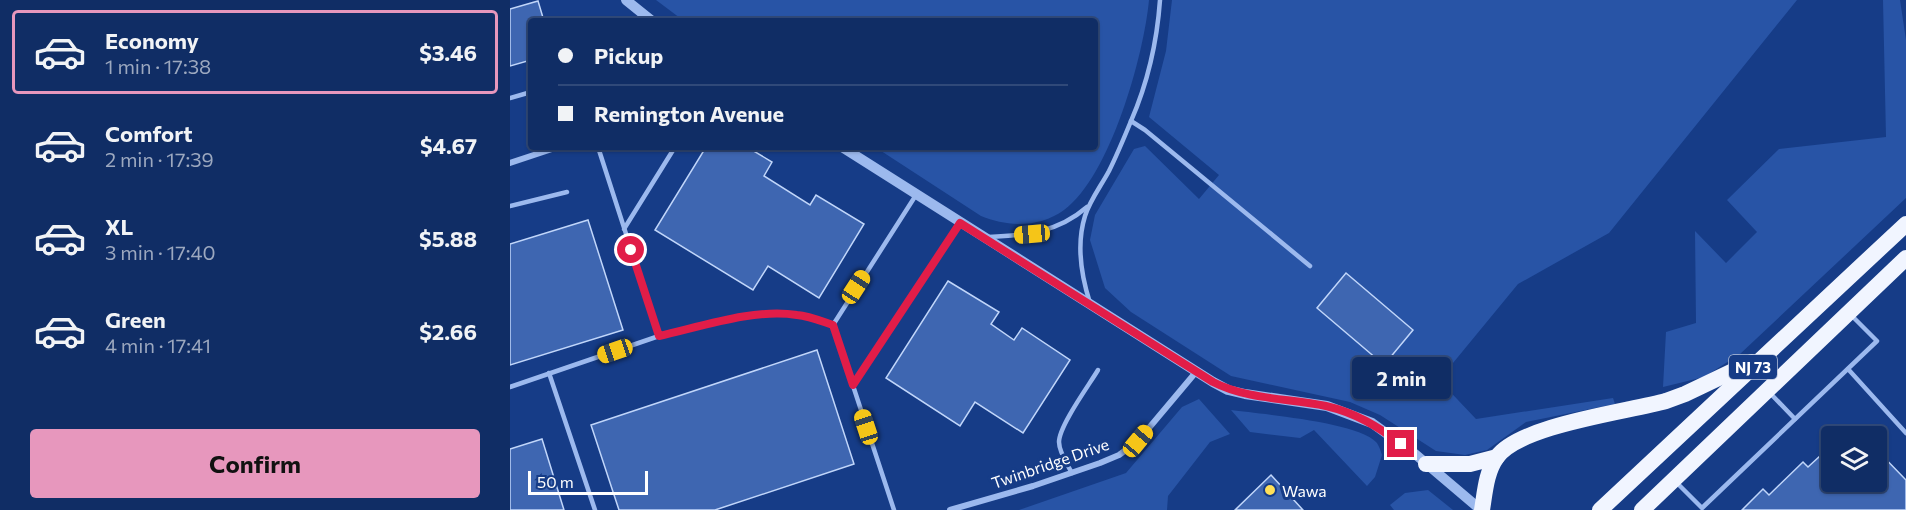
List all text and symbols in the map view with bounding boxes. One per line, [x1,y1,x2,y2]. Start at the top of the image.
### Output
icon: car [33,25,87,79]
text: Economy [105,27,199,54]
text: $3.46 [419,39,477,66]
text: Pickup [594,42,663,69]
text: 1 min · 17:38 [105,54,211,78]
text: Remington Avenue [594,100,784,127]
icon: car [33,118,87,172]
text: Comfort [105,120,193,147]
text: $4.67 [420,132,477,159]
text: 2 min · 17:39 [105,147,214,171]
icon: car [33,211,87,265]
text: XL [105,213,133,240]
car [1013,223,1051,245]
text: $5.88 [419,225,477,252]
route start [617,236,644,263]
text: 3 min · 17:40 [105,240,216,264]
car [839,267,873,307]
icon: car [33,304,87,358]
text: Green [105,306,166,333]
text: $2.66 [419,318,477,345]
text: 4 min · 17:41 [105,333,211,357]
car [595,337,635,365]
road number: NJ 73 [1729,355,1777,379]
callout: 2 min [1352,357,1450,399]
text: 2 min [1377,366,1426,390]
car [852,407,880,447]
car [1120,421,1156,461]
map controls [1821,426,1887,492]
button: layers [1821,426,1887,492]
button: Confirm [30,429,480,498]
route end [1387,430,1414,457]
street label: Twinbridge Drive [989,434,1111,492]
scale bar [528,468,648,496]
text: 50 m [537,472,574,491]
place label: Wawa [1282,481,1327,500]
marker: Wawa [1263,483,1277,497]

